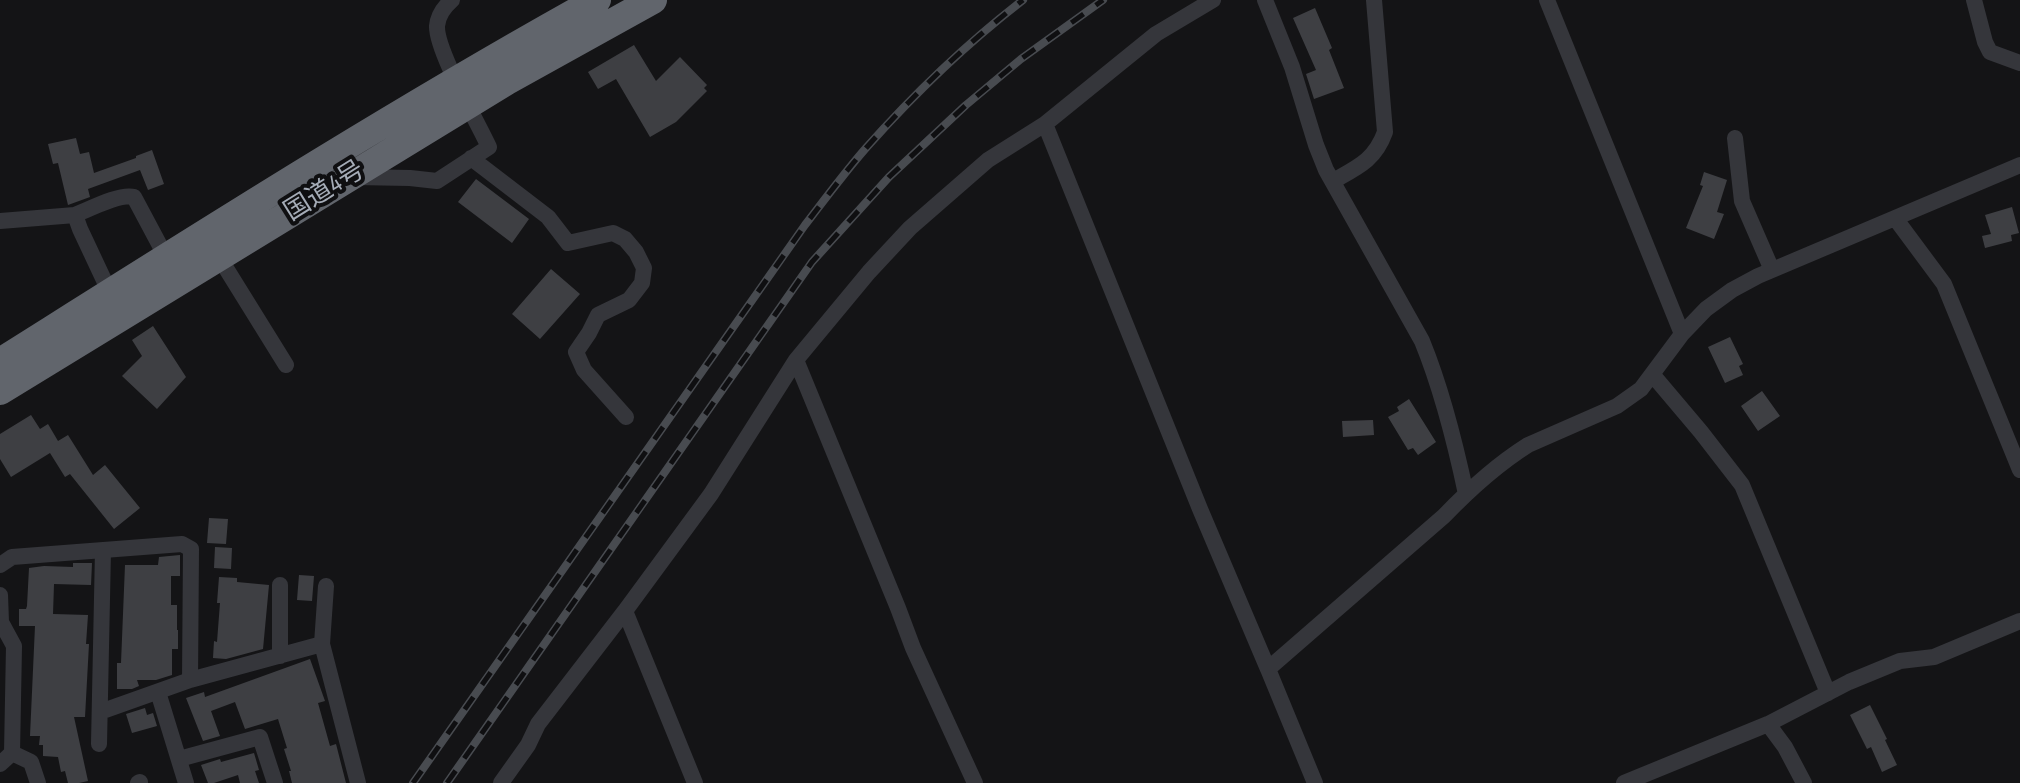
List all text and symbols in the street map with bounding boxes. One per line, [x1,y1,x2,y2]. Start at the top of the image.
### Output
street label: 国道4号 [279,155,371,229]

